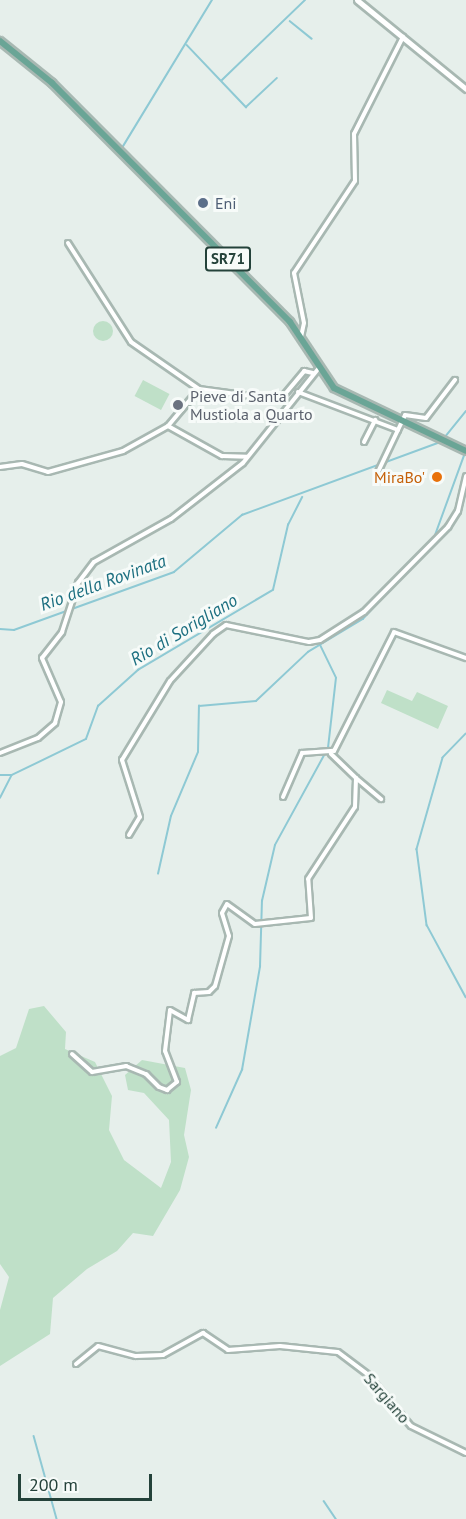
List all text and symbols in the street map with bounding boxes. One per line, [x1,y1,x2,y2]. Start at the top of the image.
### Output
place label: Eni [215,193,237,213]
marker: Eni [196,196,210,210]
road number: SR71 [204,247,252,271]
place label: Pieve di Santa Mustiola a Quarto [190,386,313,424]
marker: Pieve di Santa Mustiola a Quarto [171,398,185,412]
place label: MiraBo' [374,467,425,487]
marker: MiraBo' [430,470,444,484]
water label: Rio della Rovinata [37,550,169,616]
water label: Rio di Sorigliano [126,589,242,671]
street label: Sargiano [360,1369,414,1427]
scale bar [21,1462,154,1500]
text: 200 m [29,1473,78,1496]

